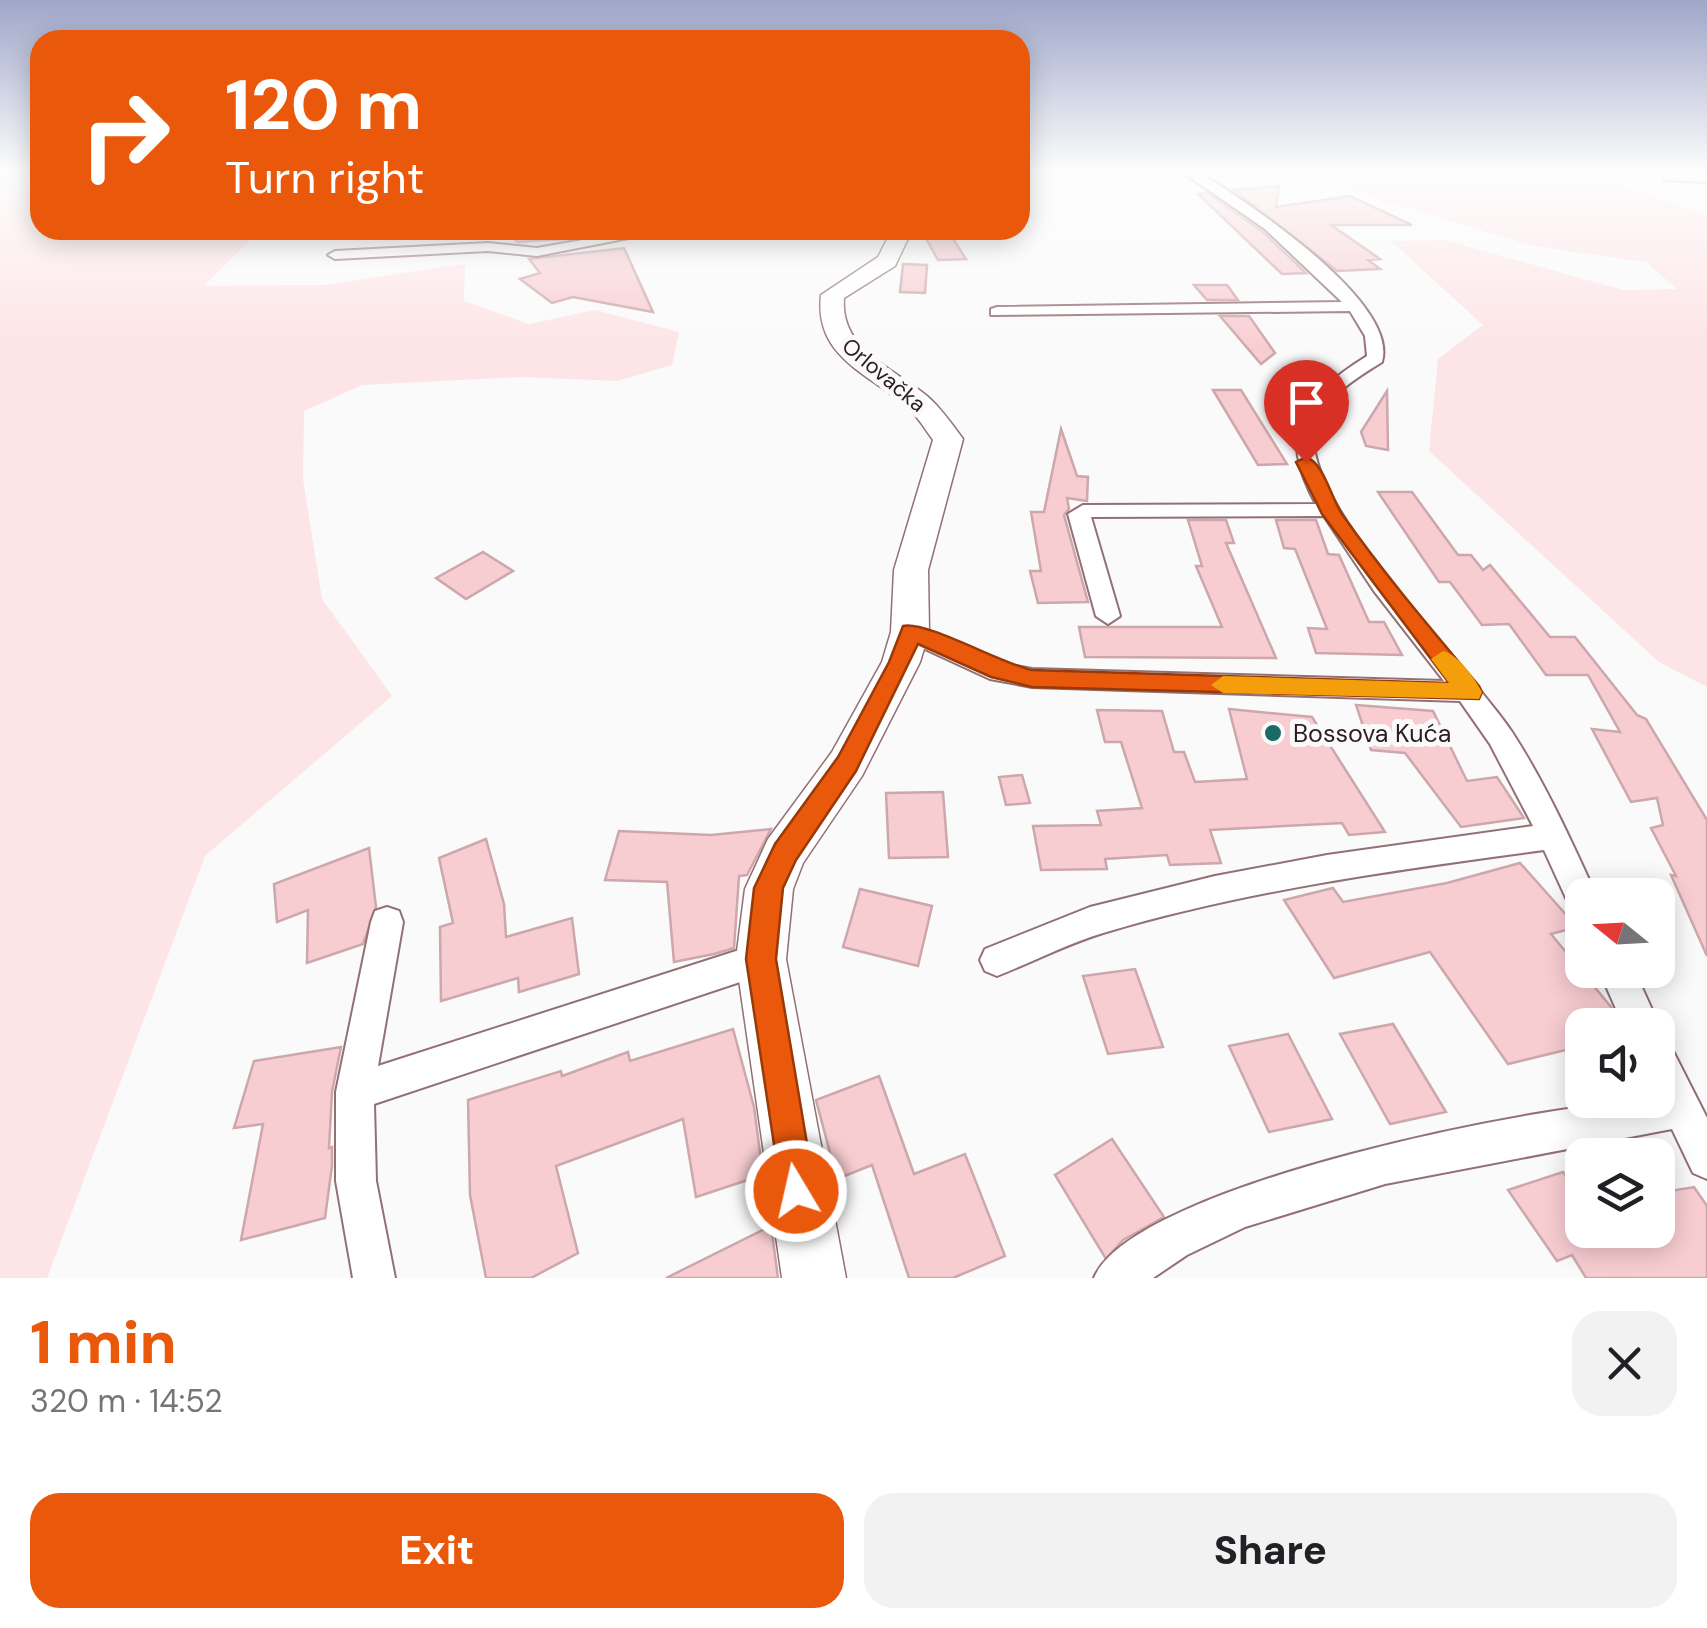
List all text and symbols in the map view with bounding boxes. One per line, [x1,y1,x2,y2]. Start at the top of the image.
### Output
text: 120 m [225,60,422,151]
icon: right [60,70,190,200]
text: Turn right [225,148,424,207]
street label: Orlovačka [836,331,932,419]
pin [1264,360,1349,463]
icon: arrive [1279,375,1334,430]
place label: Bossova Kuća [1293,717,1451,750]
marker: Bossova Kuća [1262,722,1284,744]
north arrow [1565,878,1675,988]
map controls [1565,878,1675,1248]
button: sound [1565,1008,1675,1118]
button: layers [1565,1138,1675,1248]
position arrow [744,1139,848,1243]
text: 1 min [30,1303,177,1382]
button: close [1572,1311,1677,1416]
text: 320 m · 14:52 [30,1380,223,1422]
button: Exit [30,1493,844,1608]
button: Share [864,1493,1677,1608]

